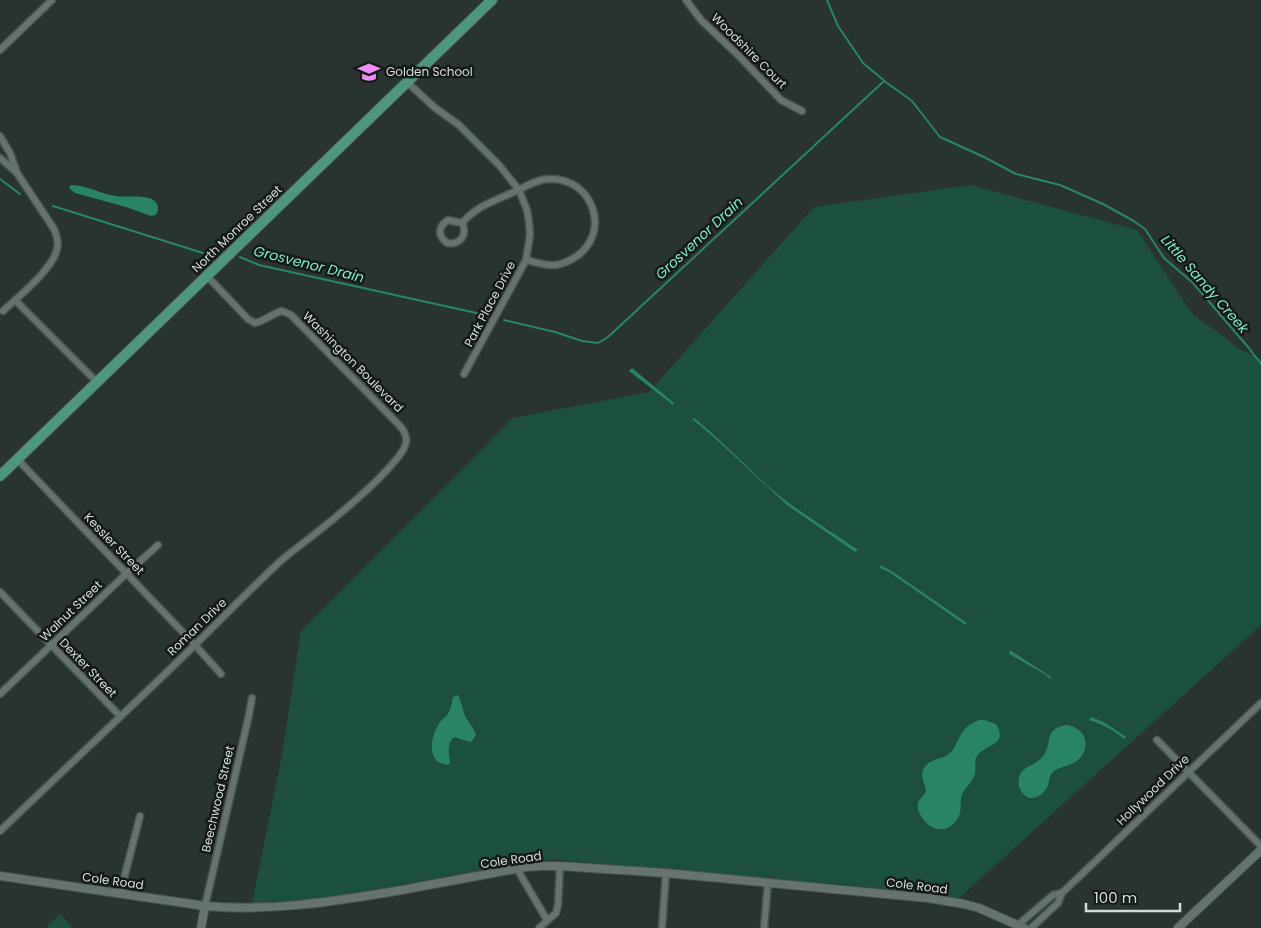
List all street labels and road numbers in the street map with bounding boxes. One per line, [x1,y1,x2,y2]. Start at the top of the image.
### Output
street label: Woodshire Court [708,9,791,92]
street label: North Monroe Street [188,181,286,276]
street label: Park Place Drive [460,258,519,350]
street label: Washington Boulevard [299,308,407,416]
street label: Kessler Street [80,509,148,578]
street label: Walnut Street [36,576,106,645]
street label: Roman Drive [163,594,230,659]
street label: Dexter Street [56,634,121,701]
street label: Beechwood Street [197,744,238,854]
street label: Hollywood Drive [1112,750,1193,829]
street label: Cole Road [479,847,543,872]
street label: Cole Road [81,868,145,893]
street label: Cole Road [885,873,949,898]

